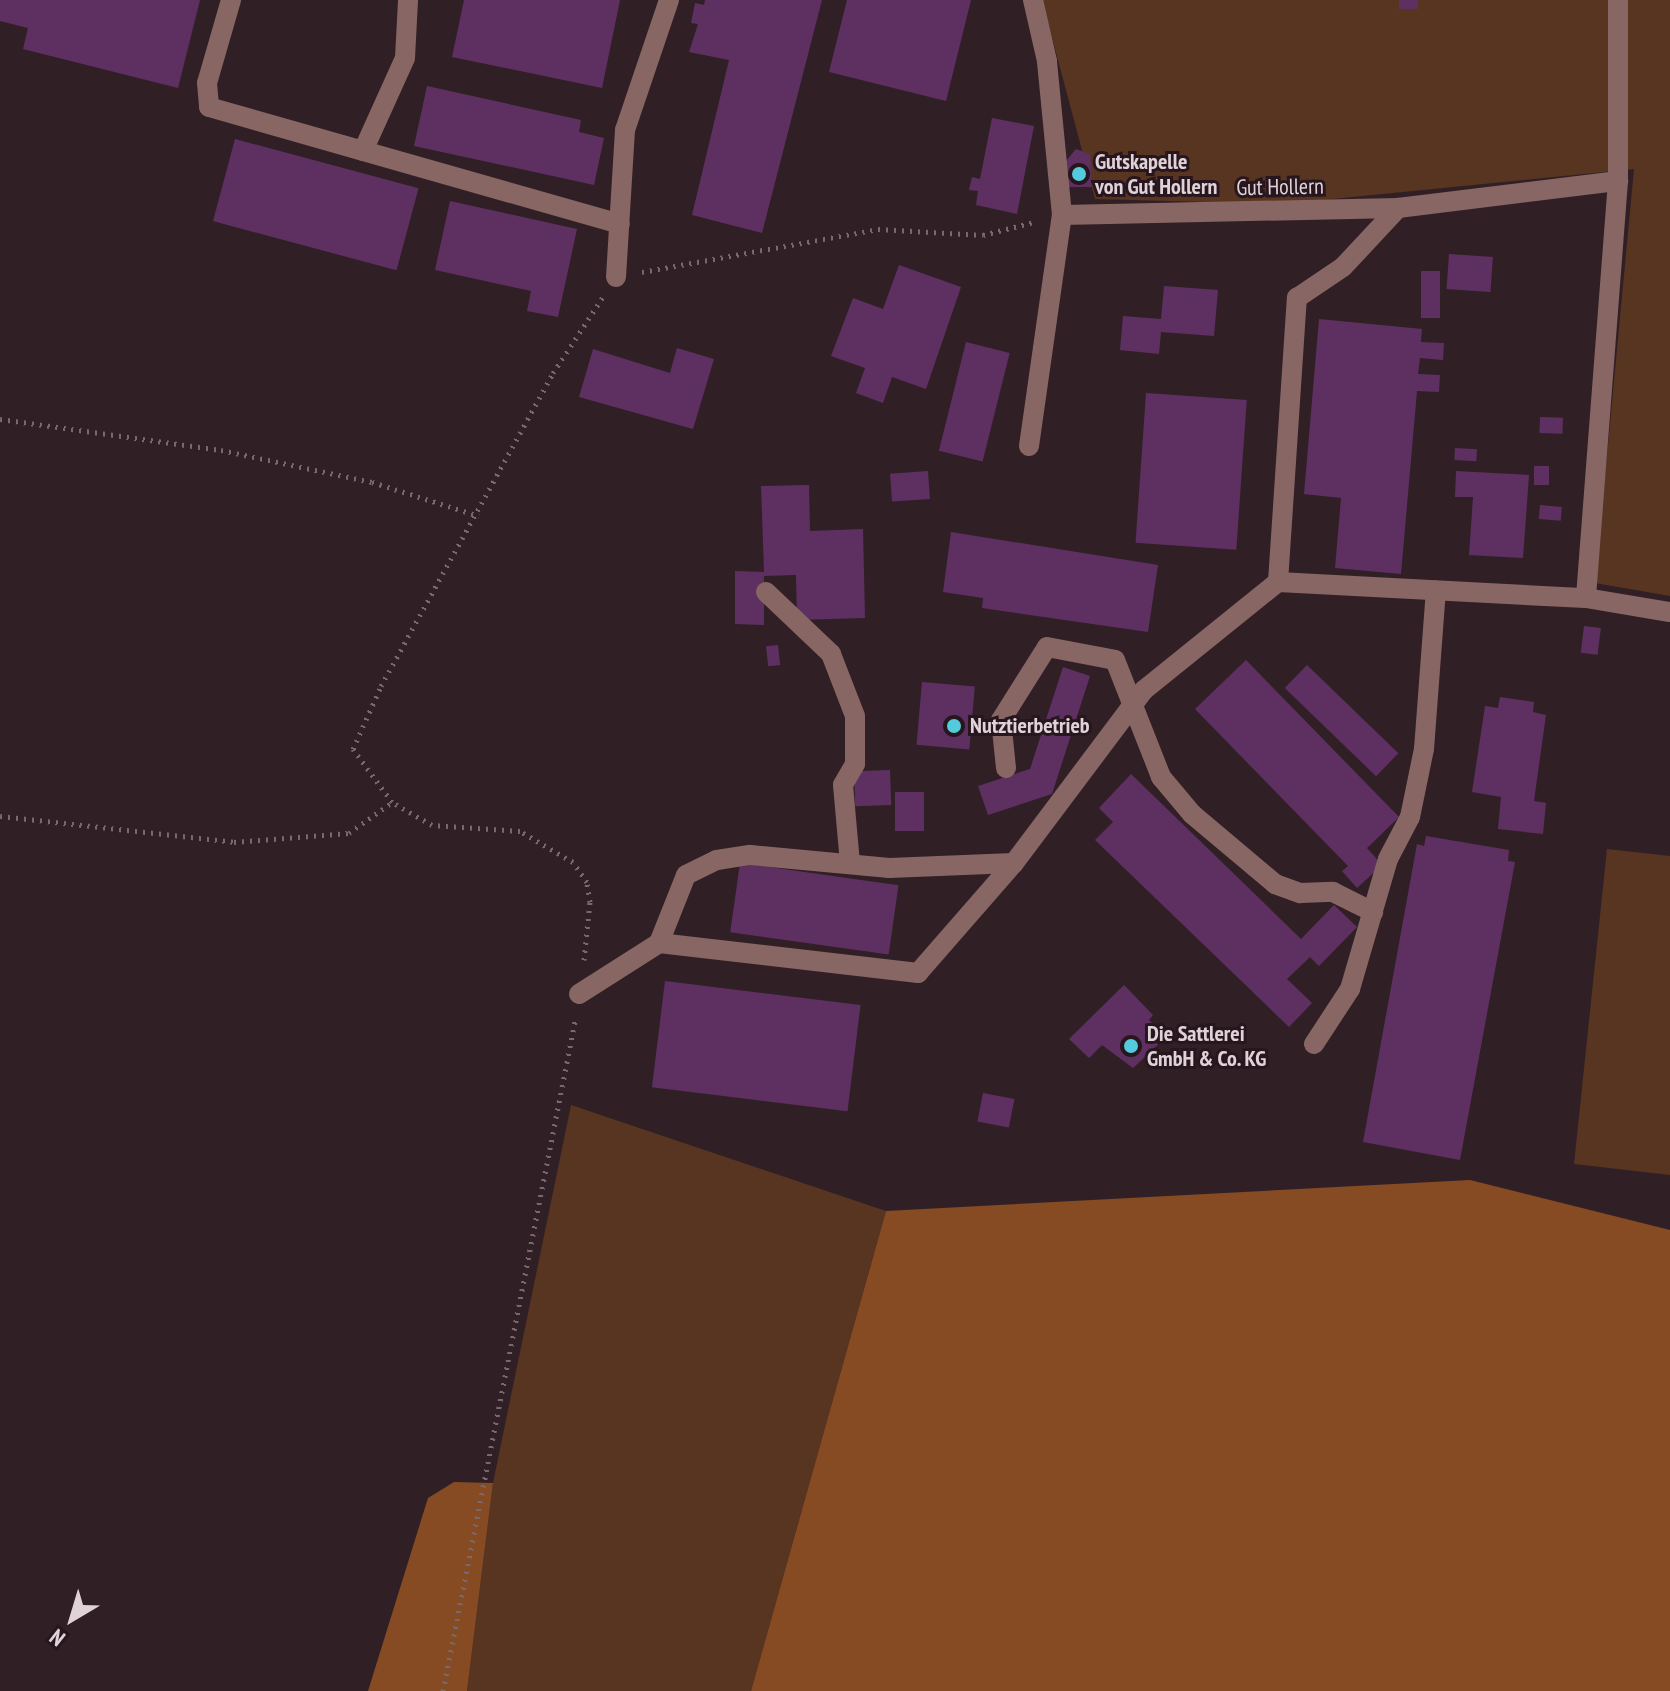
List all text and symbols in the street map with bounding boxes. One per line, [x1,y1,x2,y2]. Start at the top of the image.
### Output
place label: Gutskapelle von Gut Hollern [1095,148,1218,200]
marker: Gutskapelle von Gut Hollern [1070,165,1088,183]
street label: Gut Hollern [1236,173,1324,201]
place label: Nutztierbetrieb [970,713,1090,739]
marker: Nutztierbetrieb [945,717,963,735]
place label: Die Sattlerei GmbH & Co. KG [1147,1020,1268,1072]
marker: Die Sattlerei GmbH & Co. KG [1122,1037,1140,1055]
north arrow [32,1579,112,1659]
text: N [44,1623,71,1653]

